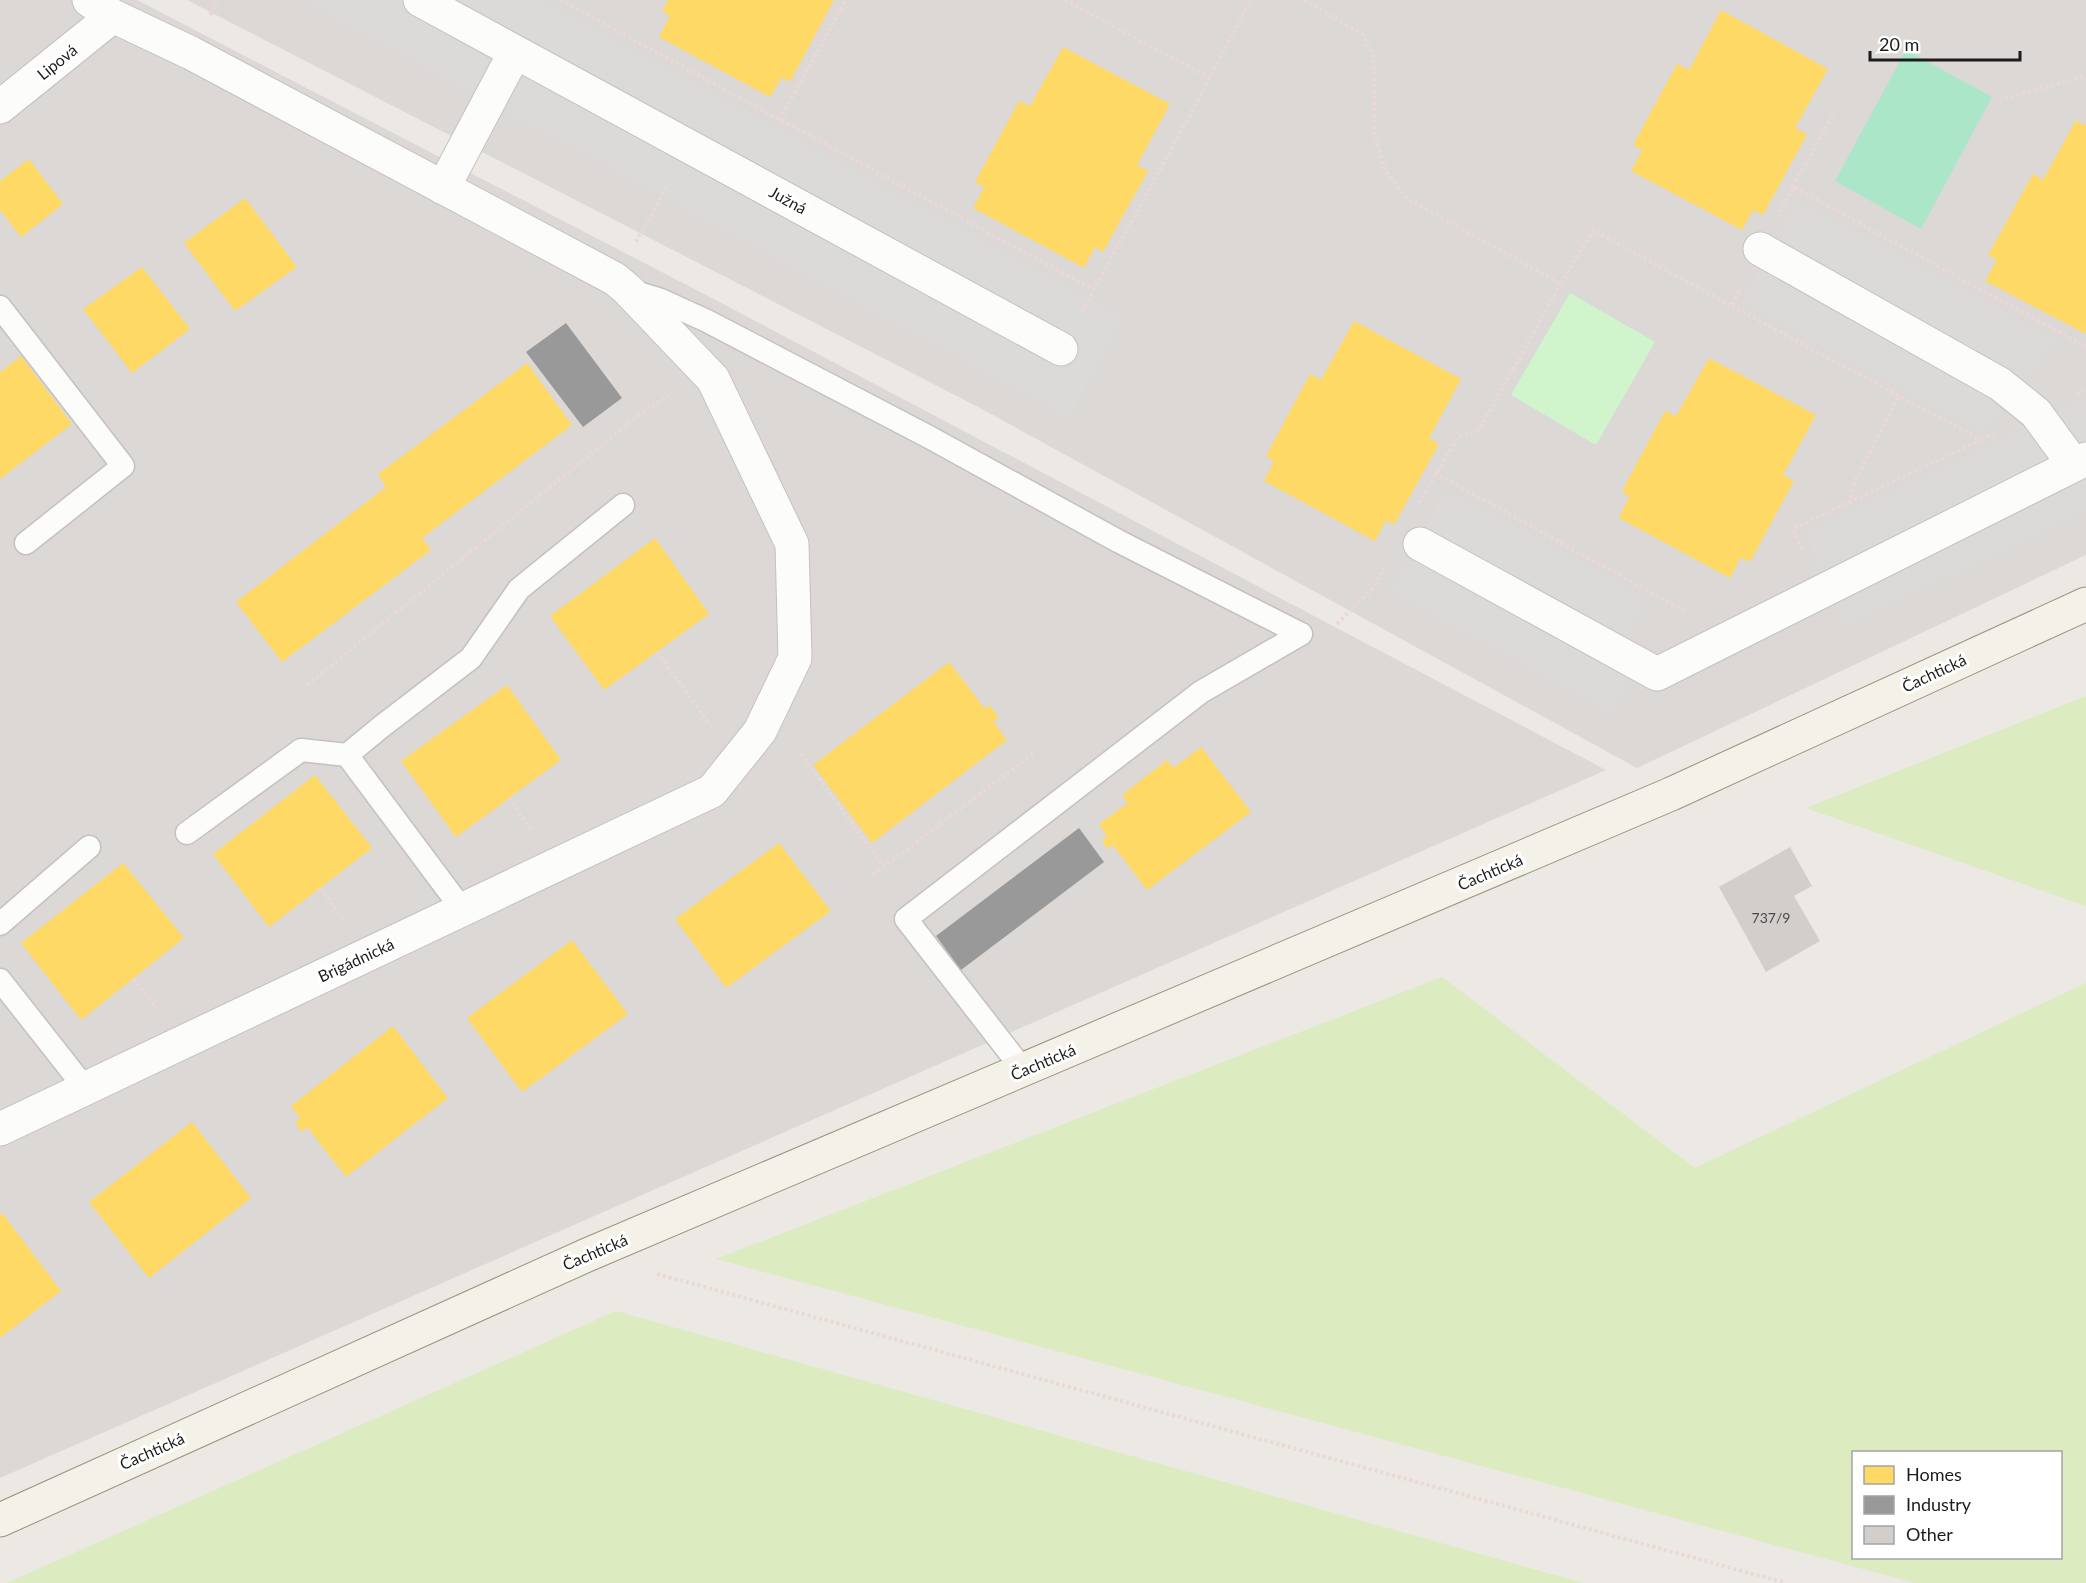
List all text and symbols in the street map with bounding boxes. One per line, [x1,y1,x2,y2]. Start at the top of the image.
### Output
scale bar [1870,24,2020,62]
text: 20 m [1879,33,1919,55]
street label: Lipová [33,40,81,83]
street label: Južná [766,182,810,217]
street label: Čachtická [1899,649,1969,696]
street label: Čachtická [1454,849,1525,894]
house number: 737/9 [1752,909,1790,926]
street label: Brigádnická [315,934,397,985]
street label: Čachtická [1007,1039,1078,1084]
street label: Čachtická [559,1229,630,1274]
street label: Čachtická [117,1428,187,1473]
legend [1852,1451,2062,1559]
text: Homes [1906,1463,1962,1485]
text: Industry [1906,1493,1972,1515]
text: Other [1906,1523,1953,1545]

